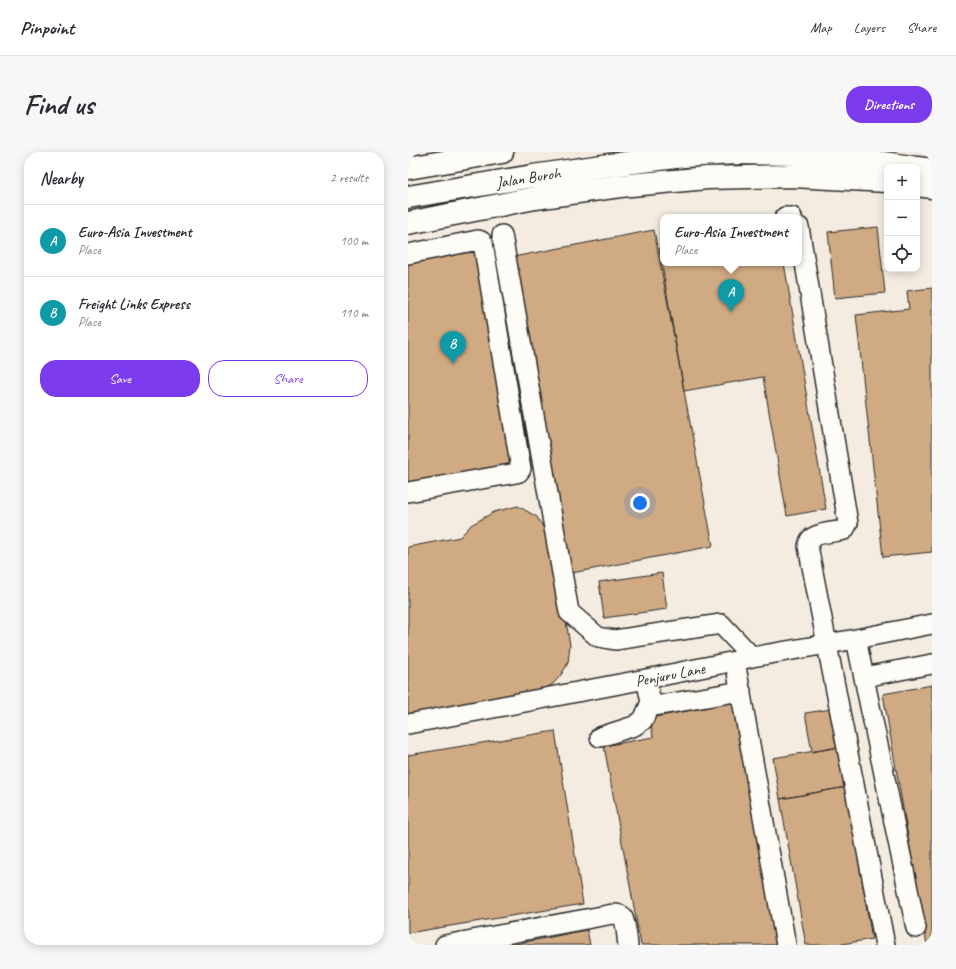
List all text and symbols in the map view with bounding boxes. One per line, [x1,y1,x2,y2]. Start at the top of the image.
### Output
text: Pinpoint [20,16,74,40]
text: Map [810,19,832,36]
text: Layers [854,19,885,36]
text: Share [907,19,936,36]
button: Directions [846,86,932,123]
text: Find us [24,87,94,122]
street label: Jalan Buroh [494,163,563,193]
map controls [884,164,920,272]
button: + [884,164,920,200]
text: Nearby [40,168,83,189]
text: 2 results [330,170,368,186]
button: − [884,200,920,236]
popup [660,214,802,266]
text: Euro-Asia Investment [78,223,191,242]
text: Euro-Asia Investment [674,223,788,242]
text: A [50,233,56,249]
text: 100 m [340,233,368,249]
button: locate [884,236,920,272]
text: Place [78,242,101,258]
text: Place [674,242,697,258]
pin: A [718,279,744,312]
text: Freight Links Express [78,295,190,314]
text: B [50,305,56,321]
text: 110 m [340,305,368,321]
text: Place [78,314,101,330]
pin: B [440,331,466,364]
button: Save [40,360,200,397]
button: Share [208,360,368,397]
your location [630,493,650,513]
street label: Penjuru Lane [634,658,708,692]

